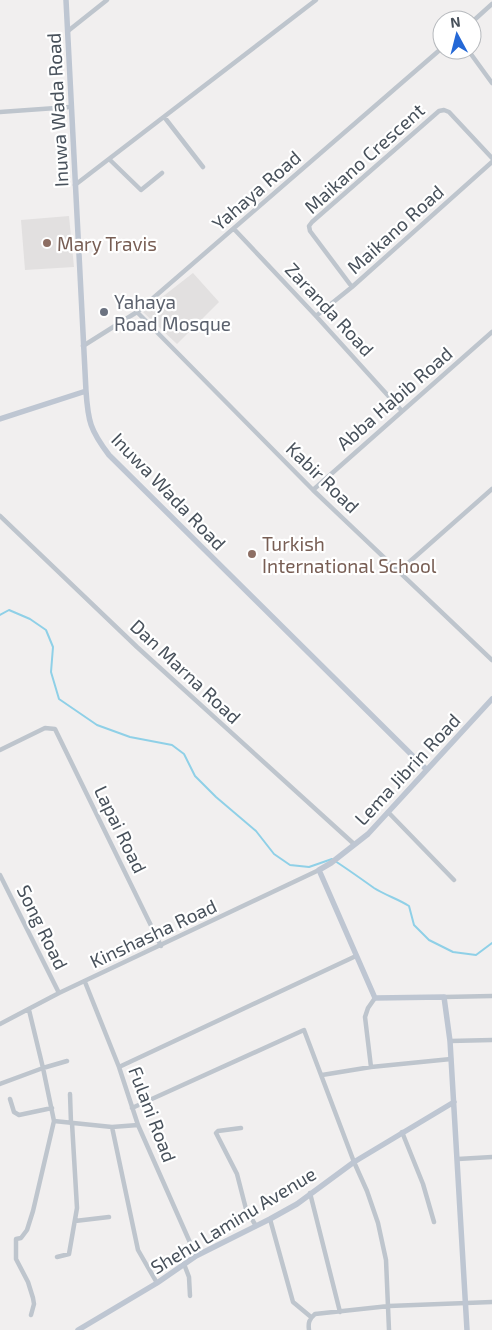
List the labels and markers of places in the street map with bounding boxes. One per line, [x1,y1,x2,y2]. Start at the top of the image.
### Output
place label: Mary Travis [57,232,157,255]
marker: Mary Travis [41,237,53,249]
place label: Yahaya Road Mosque [114,290,231,335]
marker: Yahaya Road Mosque [98,306,110,318]
place label: Turkish International School [262,532,437,577]
marker: Turkish International School [246,548,258,560]

